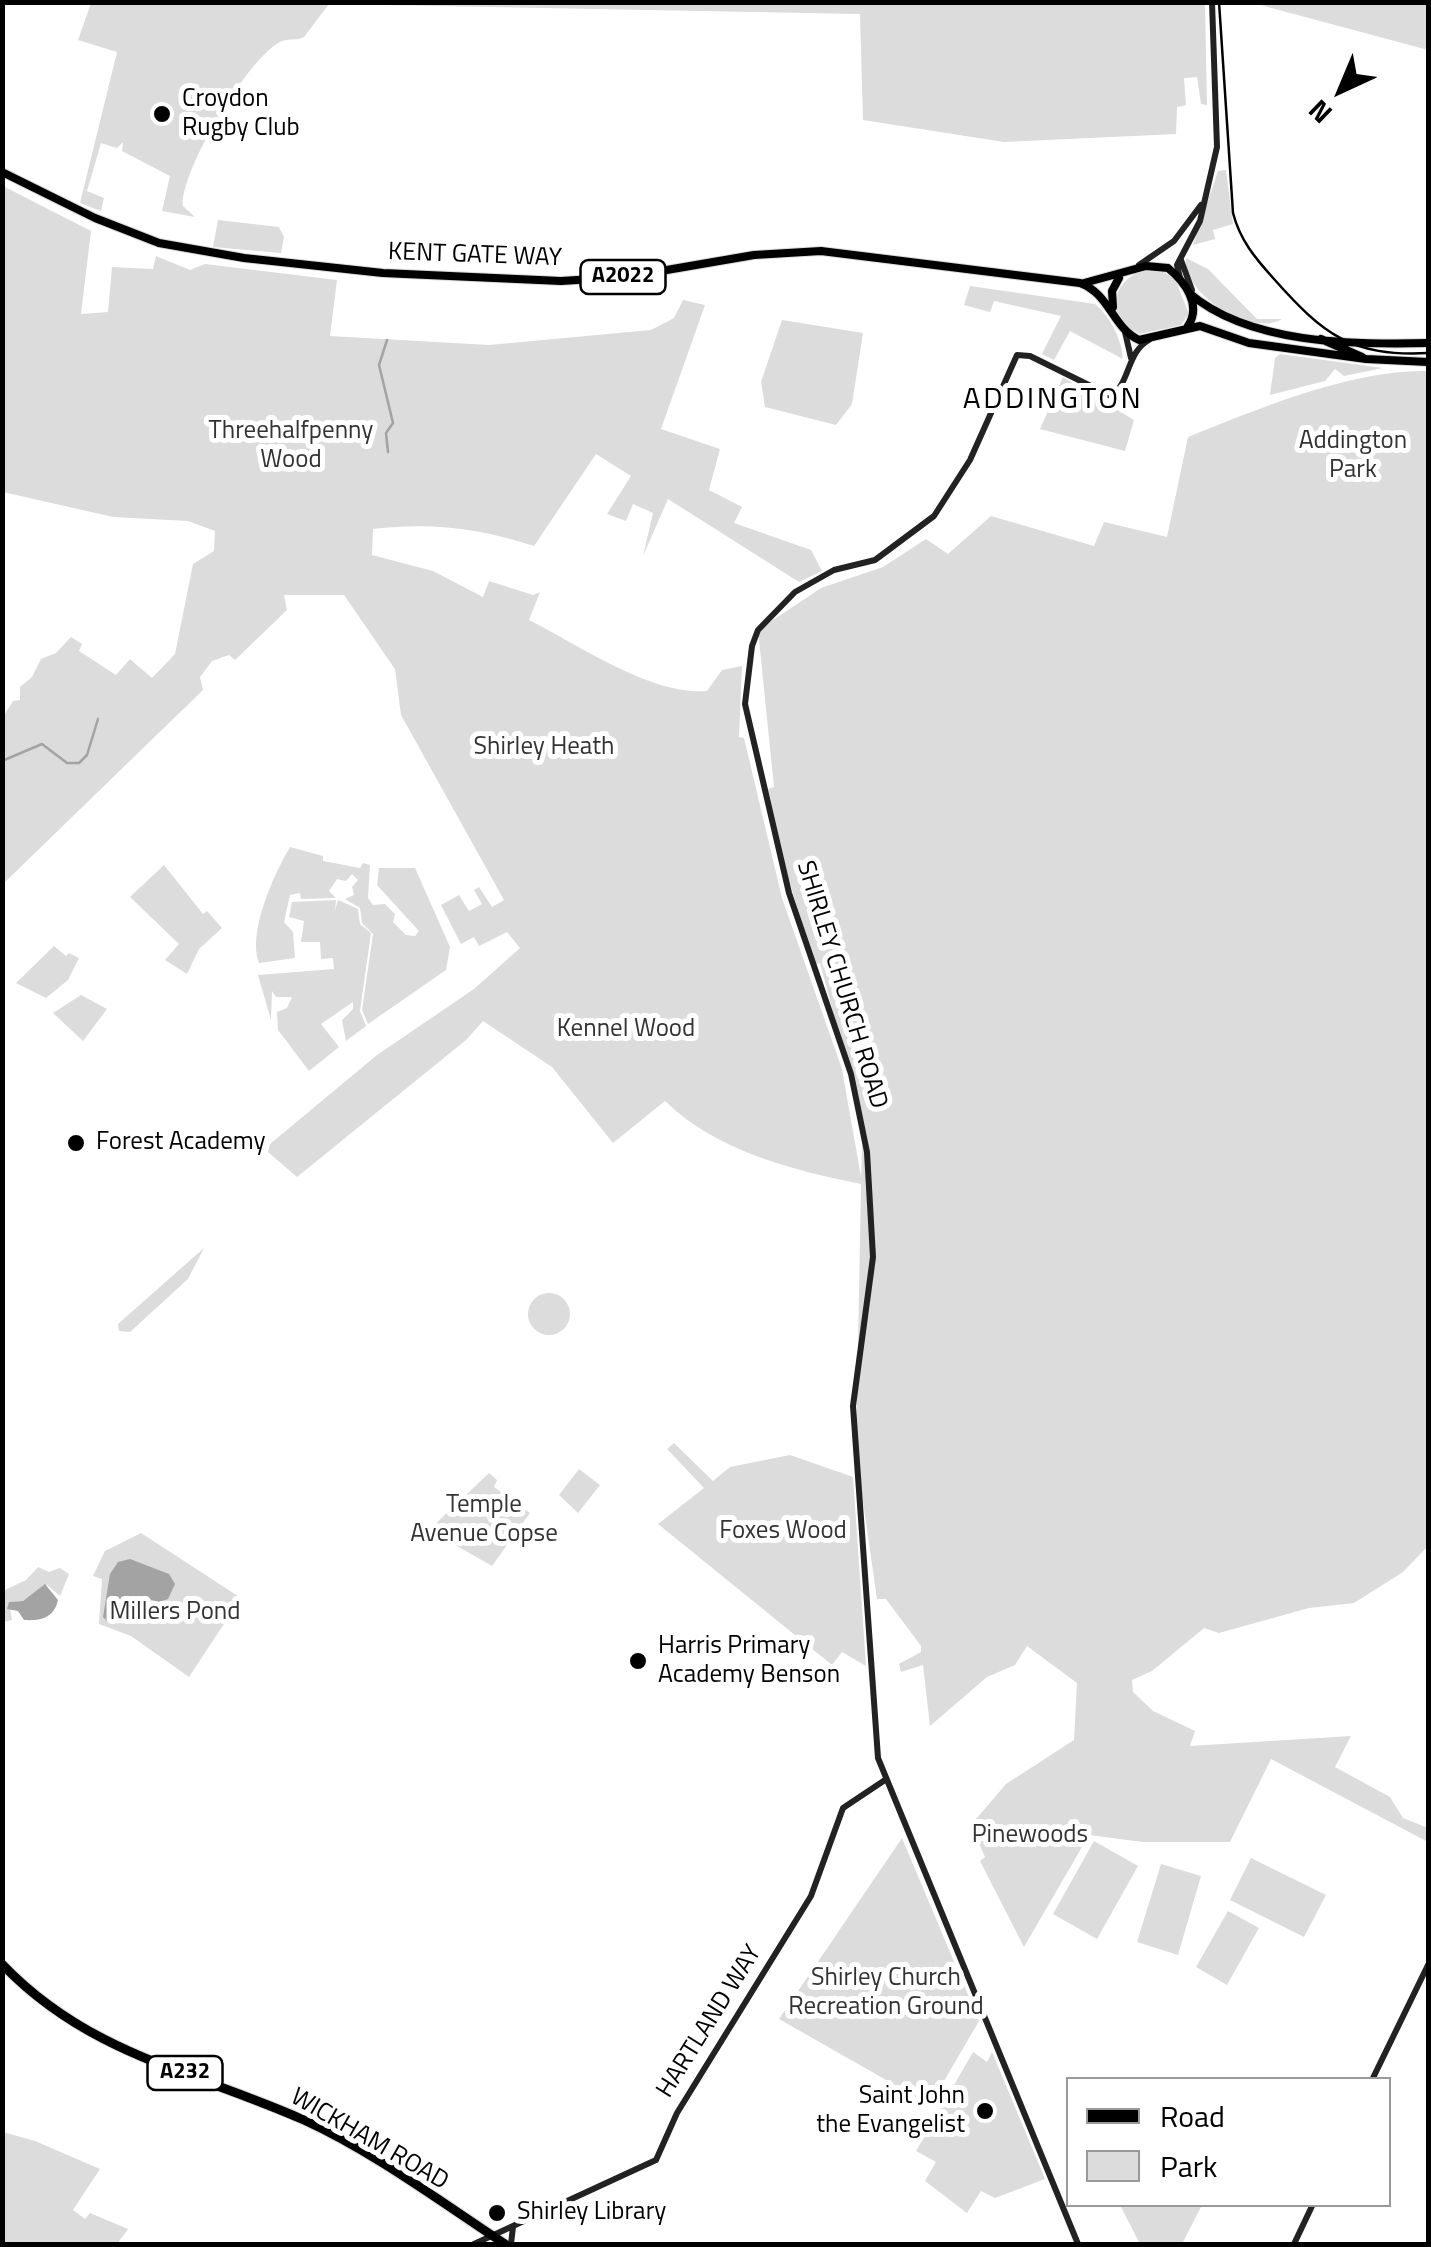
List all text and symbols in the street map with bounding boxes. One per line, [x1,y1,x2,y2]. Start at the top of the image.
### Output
north arrow [1291,40,1391,140]
place label: Croydon Rugby Club [182,85,300,144]
text: N [1298,90,1342,134]
marker: Croydon Rugby Club [151,103,173,125]
street label: KENT GATE WAY [388,238,562,274]
road number: A2022 [580,260,666,294]
district label: ADDINGTON [963,383,1143,419]
park label: Threehalfpenny Wood [209,417,373,476]
park label: Addington Park [1299,427,1407,486]
park label: Shirley Heath [474,733,614,763]
street label: SHIRLEY CHURCH ROAD [789,858,893,1112]
park label: Kennel Wood [557,1015,695,1045]
place label: Forest Academy [96,1128,266,1158]
marker: Forest Academy [65,1132,87,1154]
park label: Temple Avenue Copse [410,1491,558,1550]
park label: Foxes Wood [719,1517,847,1547]
park label: Millers Pond [110,1598,240,1628]
place label: Harris Primary Academy Benson [658,1632,840,1691]
marker: Harris Primary Academy Benson [627,1650,649,1672]
park label: Pinewoods [972,1821,1088,1851]
street label: HARTLAND WAY [651,1940,769,2104]
park label: Shirley Church Recreation Ground [788,1964,984,2023]
road number: A232 [148,2056,222,2090]
legend [1066,2077,1391,2207]
place label: Saint John the Evangelist [816,2082,965,2141]
street label: WICKHAM ROAD [285,2083,453,2197]
text: Road [1160,2093,1225,2139]
marker: Saint John the Evangelist [974,2100,996,2122]
text: Park [1160,2143,1217,2189]
place label: Shirley Library [517,2198,666,2228]
marker: Shirley Library [486,2202,508,2224]

